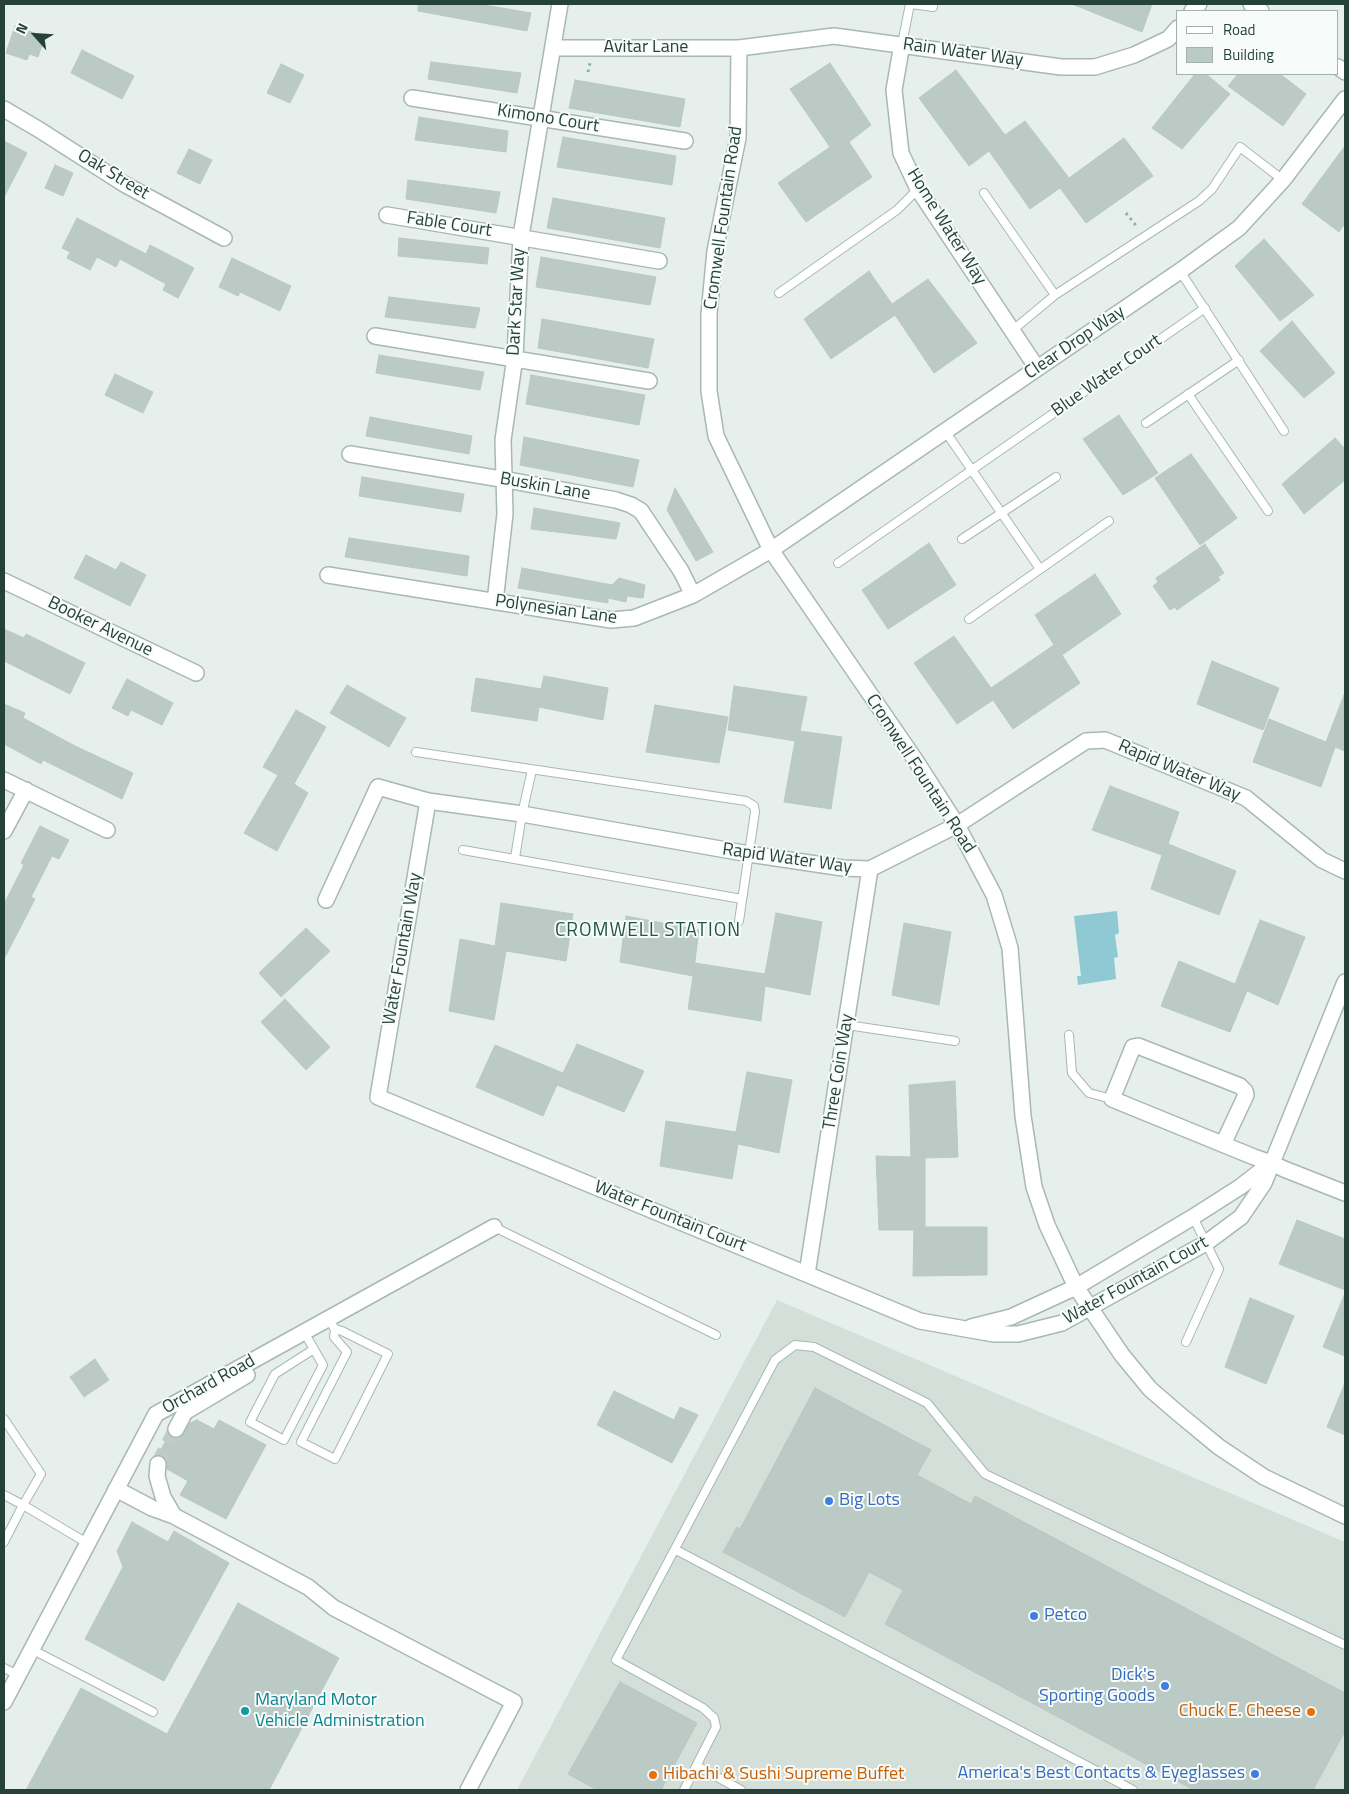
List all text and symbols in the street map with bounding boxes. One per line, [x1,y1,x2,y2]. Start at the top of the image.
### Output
north arrow [10,10,60,60]
legend [1176,10,1339,75]
text: Road [1223,18,1255,41]
text: N [10,19,33,37]
street label: Rain Water Way [901,34,1025,72]
street label: Avitar Lane [604,37,688,59]
text: Building [1223,43,1274,66]
street label: Kimono Court [495,100,601,138]
street label: Cromwell Fountain Road [700,125,748,311]
street label: Oak Street [73,145,153,205]
street label: Home Water Way [902,165,990,289]
street label: Fable Court [405,208,493,242]
street label: Dark Star Way [503,248,531,356]
street label: Clear Drop Way [1021,302,1129,384]
street label: Blue Water Court [1048,330,1166,422]
street label: Buskin Lane [498,468,592,506]
street label: Polynesian Lane [494,591,618,629]
street label: Booker Avenue [44,592,156,662]
street label: Cromwell Fountain Road [861,691,979,857]
street label: Rapid Water Way [1115,736,1243,806]
street label: Rapid Water Way [721,839,853,879]
street label: Water Fountain Way [379,871,427,1027]
district label: CROMWELL STATION [553,920,743,942]
street label: Three Coin Way [819,1012,859,1132]
street label: Water Fountain Court [591,1177,749,1257]
street label: Water Fountain Court [1060,1232,1212,1330]
street label: Orchard Road [159,1351,259,1419]
place label: Big Lots [839,1490,900,1512]
marker: Big Lots [823,1495,835,1507]
place label: Petco [1044,1605,1087,1627]
marker: Petco [1028,1610,1040,1622]
place label: Dick's Sporting Goods [1039,1665,1155,1708]
marker: Dick's Sporting Goods [1159,1680,1171,1692]
place label: Maryland Motor Vehicle Administration [255,1690,425,1732]
place label: Chuck E. Cheese [1179,1701,1301,1723]
marker: Maryland Motor Vehicle Administration [239,1705,251,1717]
marker: Chuck E. Cheese [1305,1706,1317,1718]
place label: America's Best Contacts & Eyeglasses [957,1763,1245,1785]
place label: Hibachi & Sushi Supreme Buffet [663,1764,904,1786]
marker: America's Best Contacts & Eyeglasses [1249,1768,1261,1780]
marker: Hibachi & Sushi Supreme Buffet [647,1769,659,1781]

